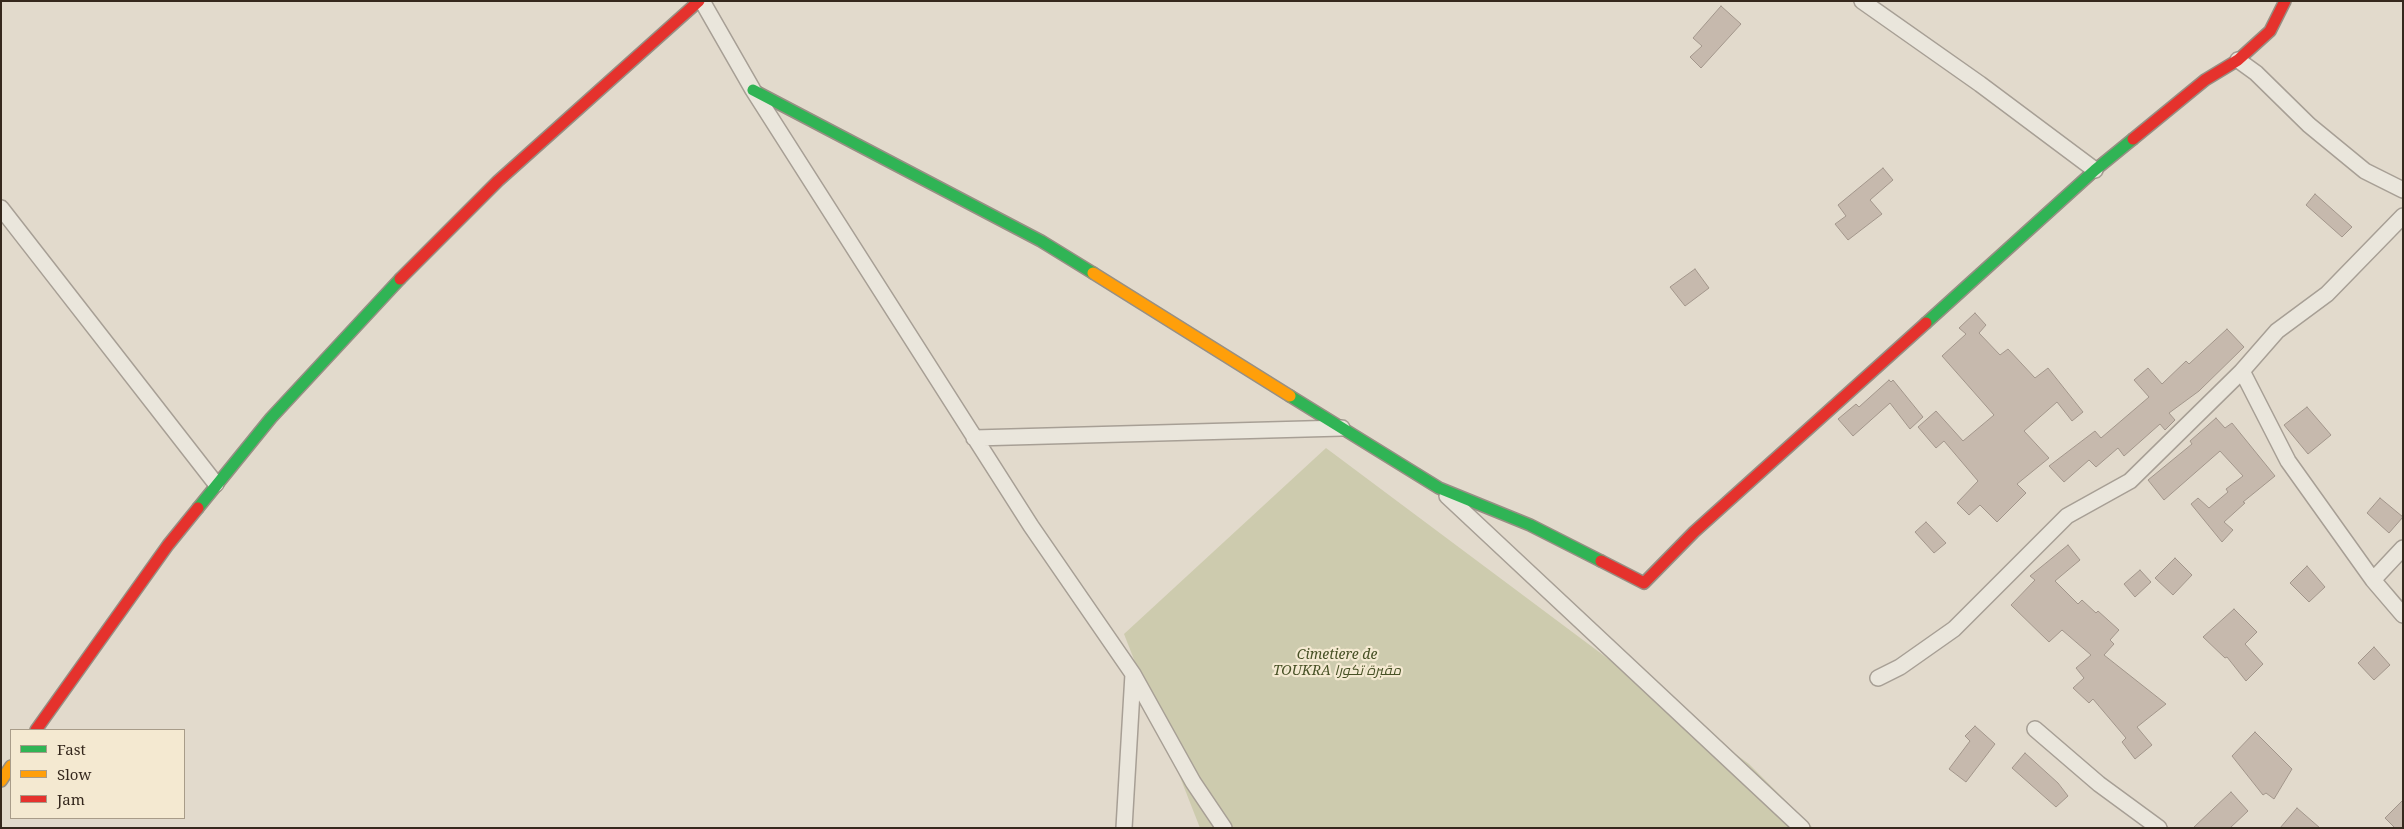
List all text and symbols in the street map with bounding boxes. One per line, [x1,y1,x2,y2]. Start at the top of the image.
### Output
park label: Cimetiere de TOUKRA مقبرة تكورا [1273,647,1401,680]
legend [10,729,185,819]
text: Fast [57,739,86,759]
text: Slow [57,764,91,784]
text: Jam [57,789,85,809]

